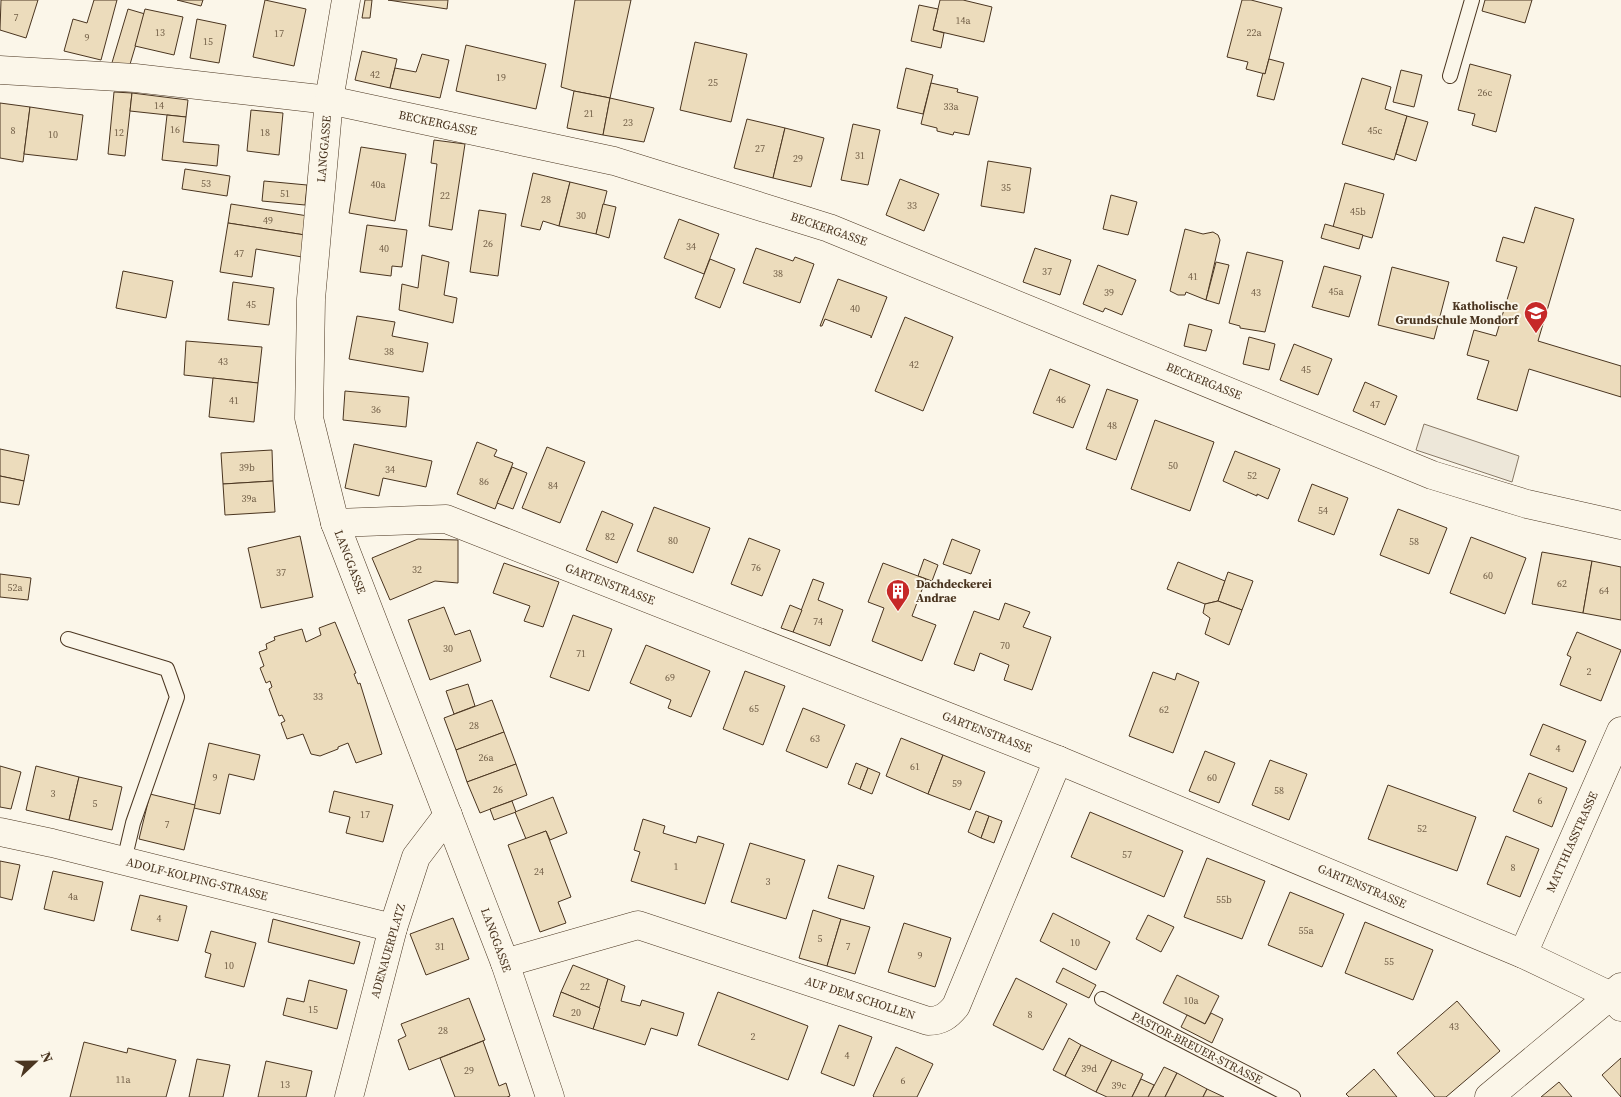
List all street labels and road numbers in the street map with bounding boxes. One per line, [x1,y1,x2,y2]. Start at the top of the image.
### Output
street label: BECKERGASSE [397,107,479,139]
street label: LANGGASSE [313,115,335,183]
street label: BECKERGASSE [788,208,870,250]
street label: BECKERGASSE [1164,359,1244,403]
street label: LANGGASSE [330,528,370,596]
street label: GARTENSTRASSE [563,560,657,608]
street label: GARTENSTRASSE [940,708,1034,756]
street label: MATTHIASSTRASSE [1543,789,1601,895]
street label: ADOLF-KOLPING-STRASSE [125,854,269,904]
street label: GARTENSTRASSE [1315,860,1409,912]
street label: ADENAUERPLATZ [367,902,409,1000]
street label: LANGGASSE [477,906,515,974]
street label: AUF DEM SCHOLLEN [803,973,918,1023]
street label: PASTOR-BREUER-STRASSE [1129,1008,1265,1088]

